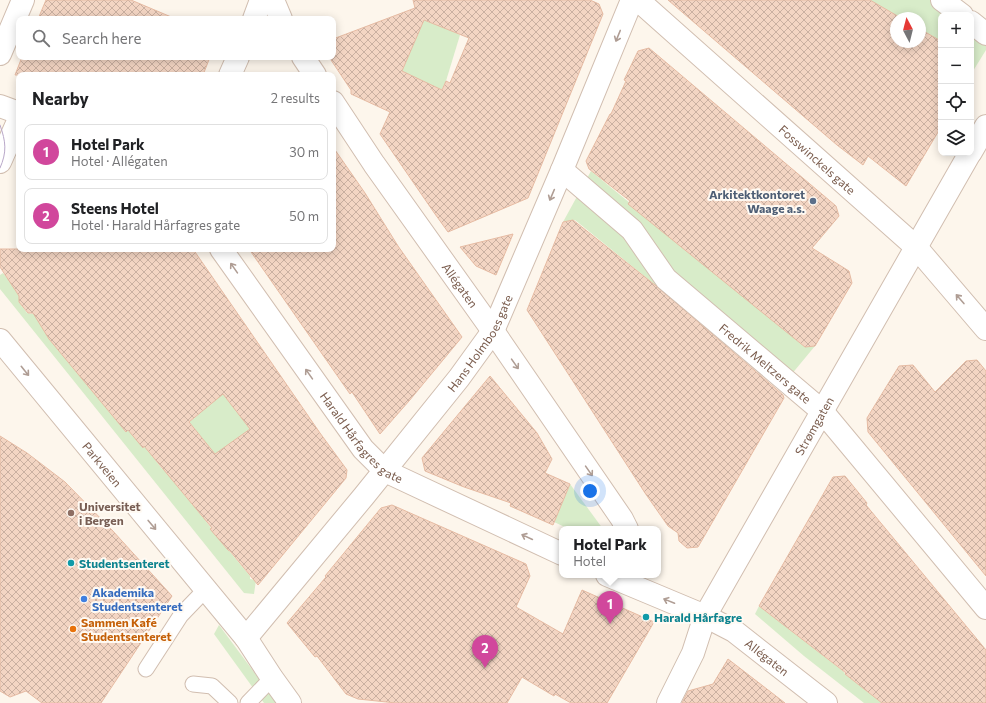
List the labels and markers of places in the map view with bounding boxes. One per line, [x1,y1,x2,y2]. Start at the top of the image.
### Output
place label: Arkitektkontoret Waage a.s. [709,187,805,215]
marker: Arkitektkontoret Waage a.s. [808,196,818,206]
place label: Universitet i Bergen [79,499,141,527]
marker: Universitet i Bergen [66,508,76,518]
place label: Studentsenteret [79,556,170,570]
marker: Studentsenteret [66,558,76,568]
place label: Akademika Studentsenteret [92,585,183,613]
pin: 1 [597,591,623,624]
marker: Akademika Studentsenteret [79,594,89,604]
place label: Harald Hårfagre [654,610,742,624]
marker: Harald Hårfagre [641,612,651,622]
place label: Sammen Kafé Studentsenteret [81,615,172,643]
marker: Sammen Kafé Studentsenteret [68,624,78,634]
pin: 2 [472,635,498,668]

